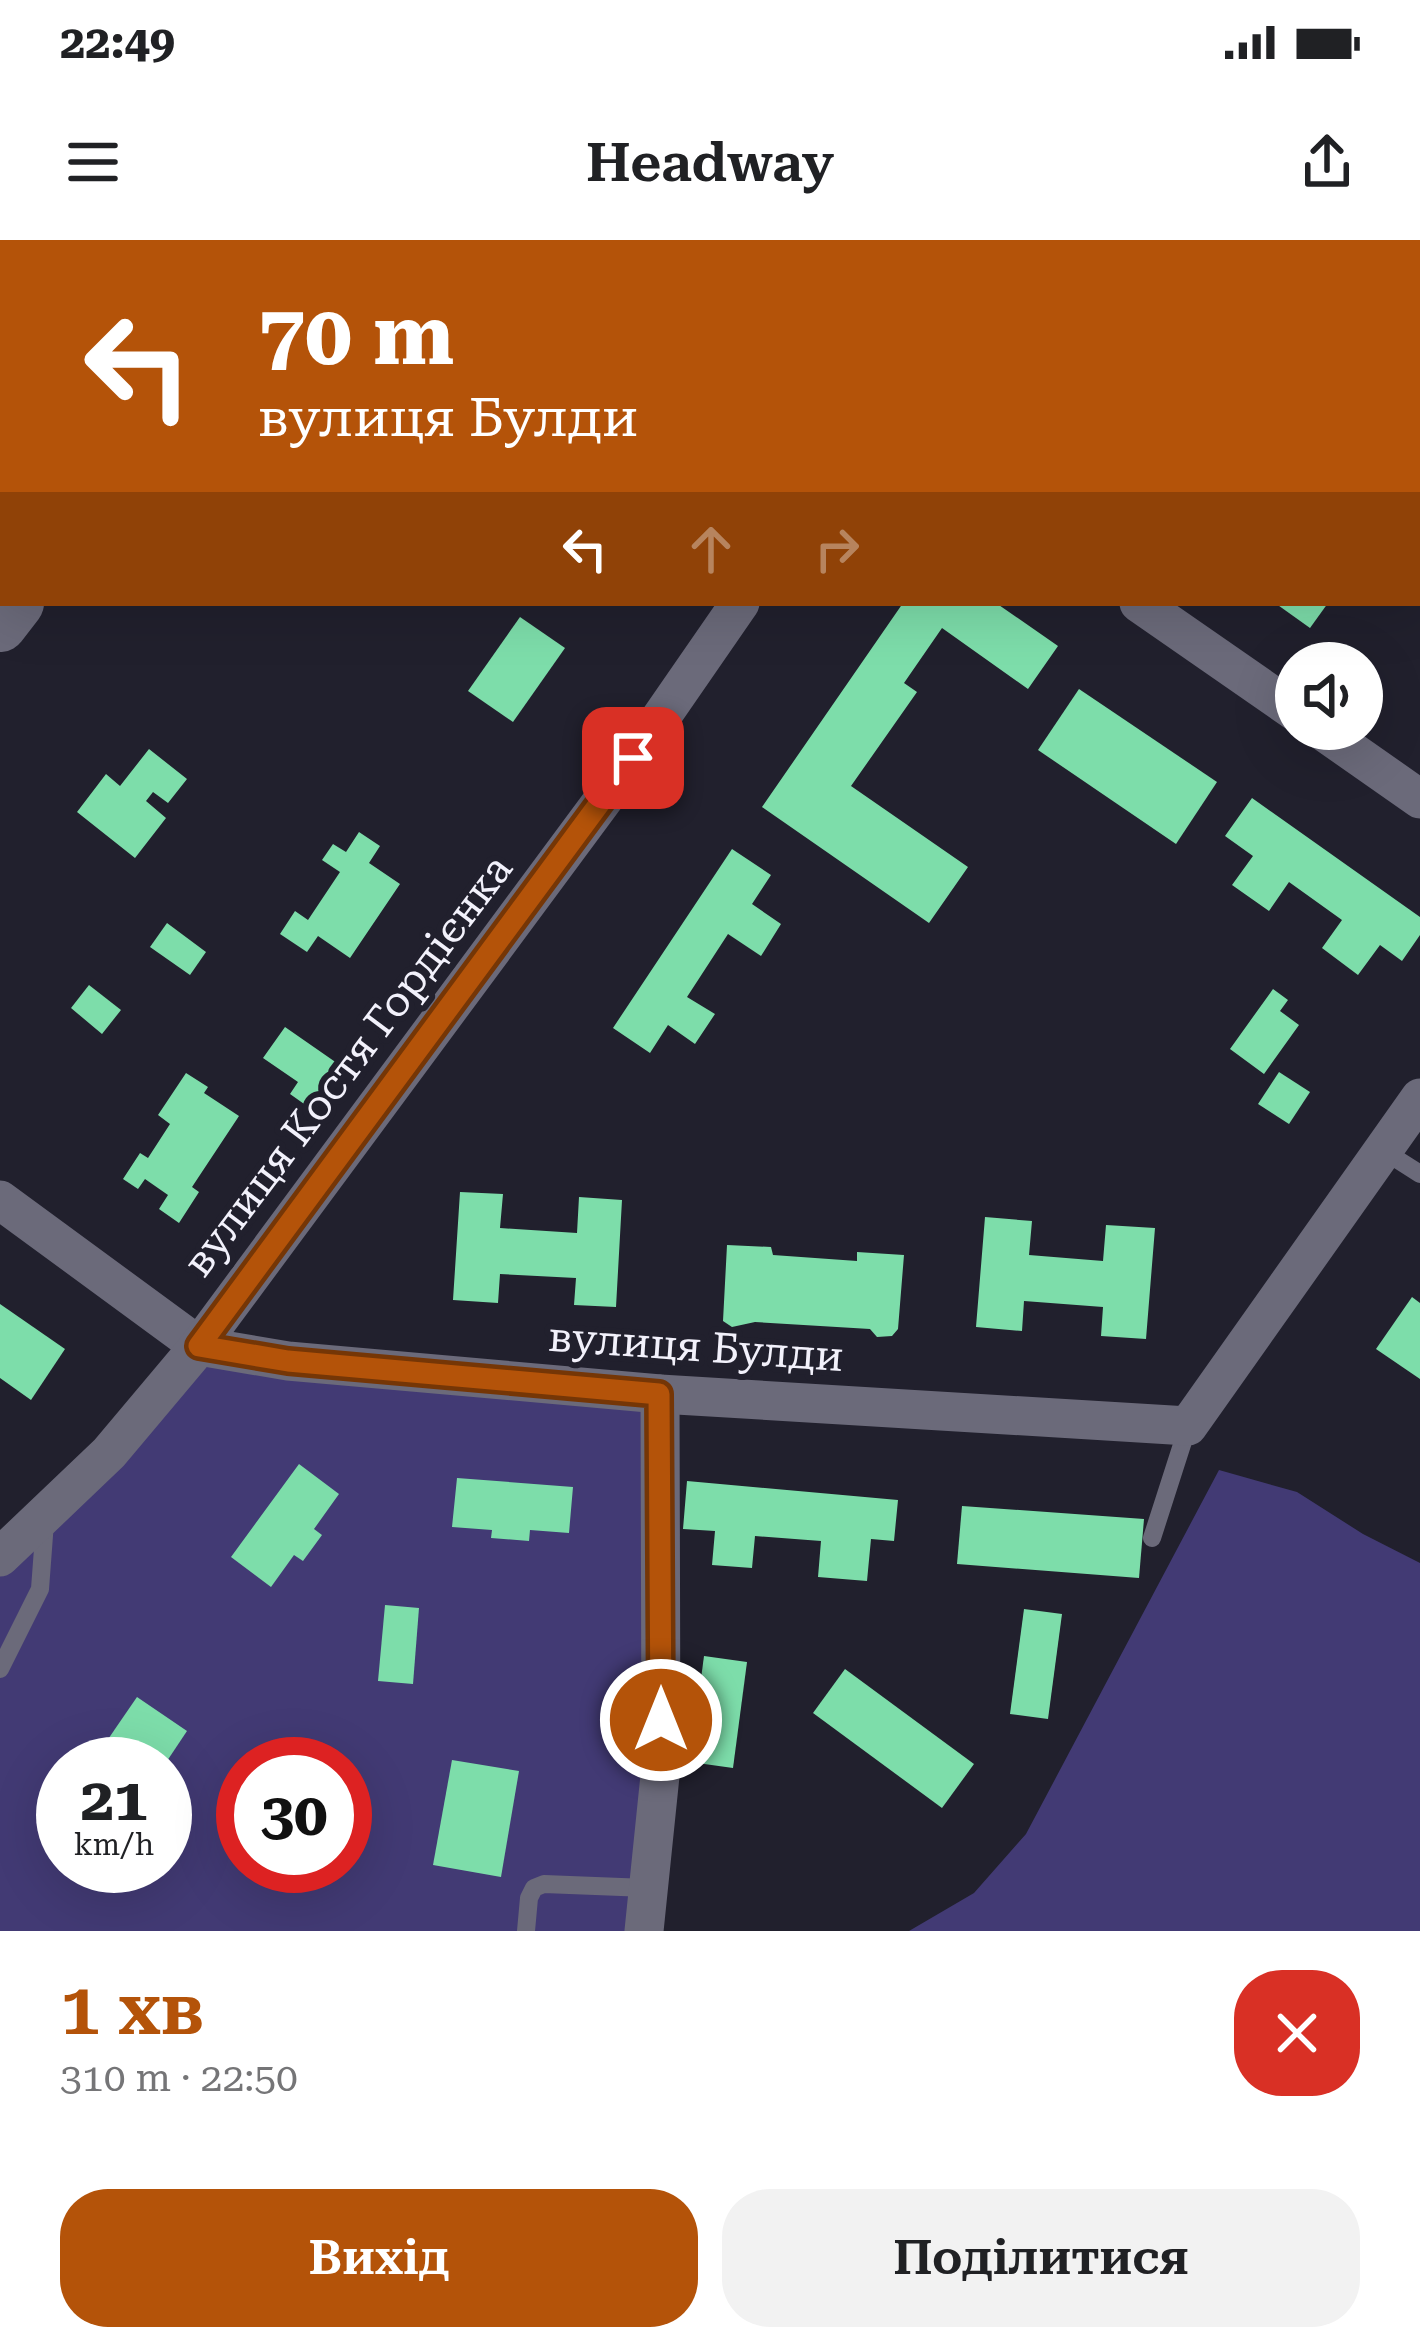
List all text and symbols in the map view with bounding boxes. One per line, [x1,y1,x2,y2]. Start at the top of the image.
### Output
text: 22:49 [60,16,175,69]
icon: menu [60,129,126,195]
icon: share [1294,129,1360,195]
text: Headway [586,131,834,194]
text: 70 m [258,286,454,384]
icon: left [60,288,216,444]
text: вулиця Булди [258,386,638,449]
icon: left [552,516,618,582]
icon: ahead [678,516,744,582]
icon: right [804,516,870,582]
map controls [1275,642,1383,750]
button: sound [1275,642,1383,750]
pin [582,707,684,809]
icon: arrive [600,725,666,791]
street label: вулиця Костя Гордієнка [173,845,522,1286]
street label: вулиця Булди [547,1312,845,1381]
position arrow [598,1657,724,1783]
speed limit sign: 30 [216,1737,372,1893]
text: 21 [80,1764,148,1835]
text: km/h [74,1827,154,1862]
text: 1 хв [60,1967,204,2052]
button: close [1234,1970,1360,2096]
text: 310 m · 22:50 [60,2055,298,2101]
button: Вихід [60,2189,698,2327]
button: Поділитися [722,2189,1360,2327]

